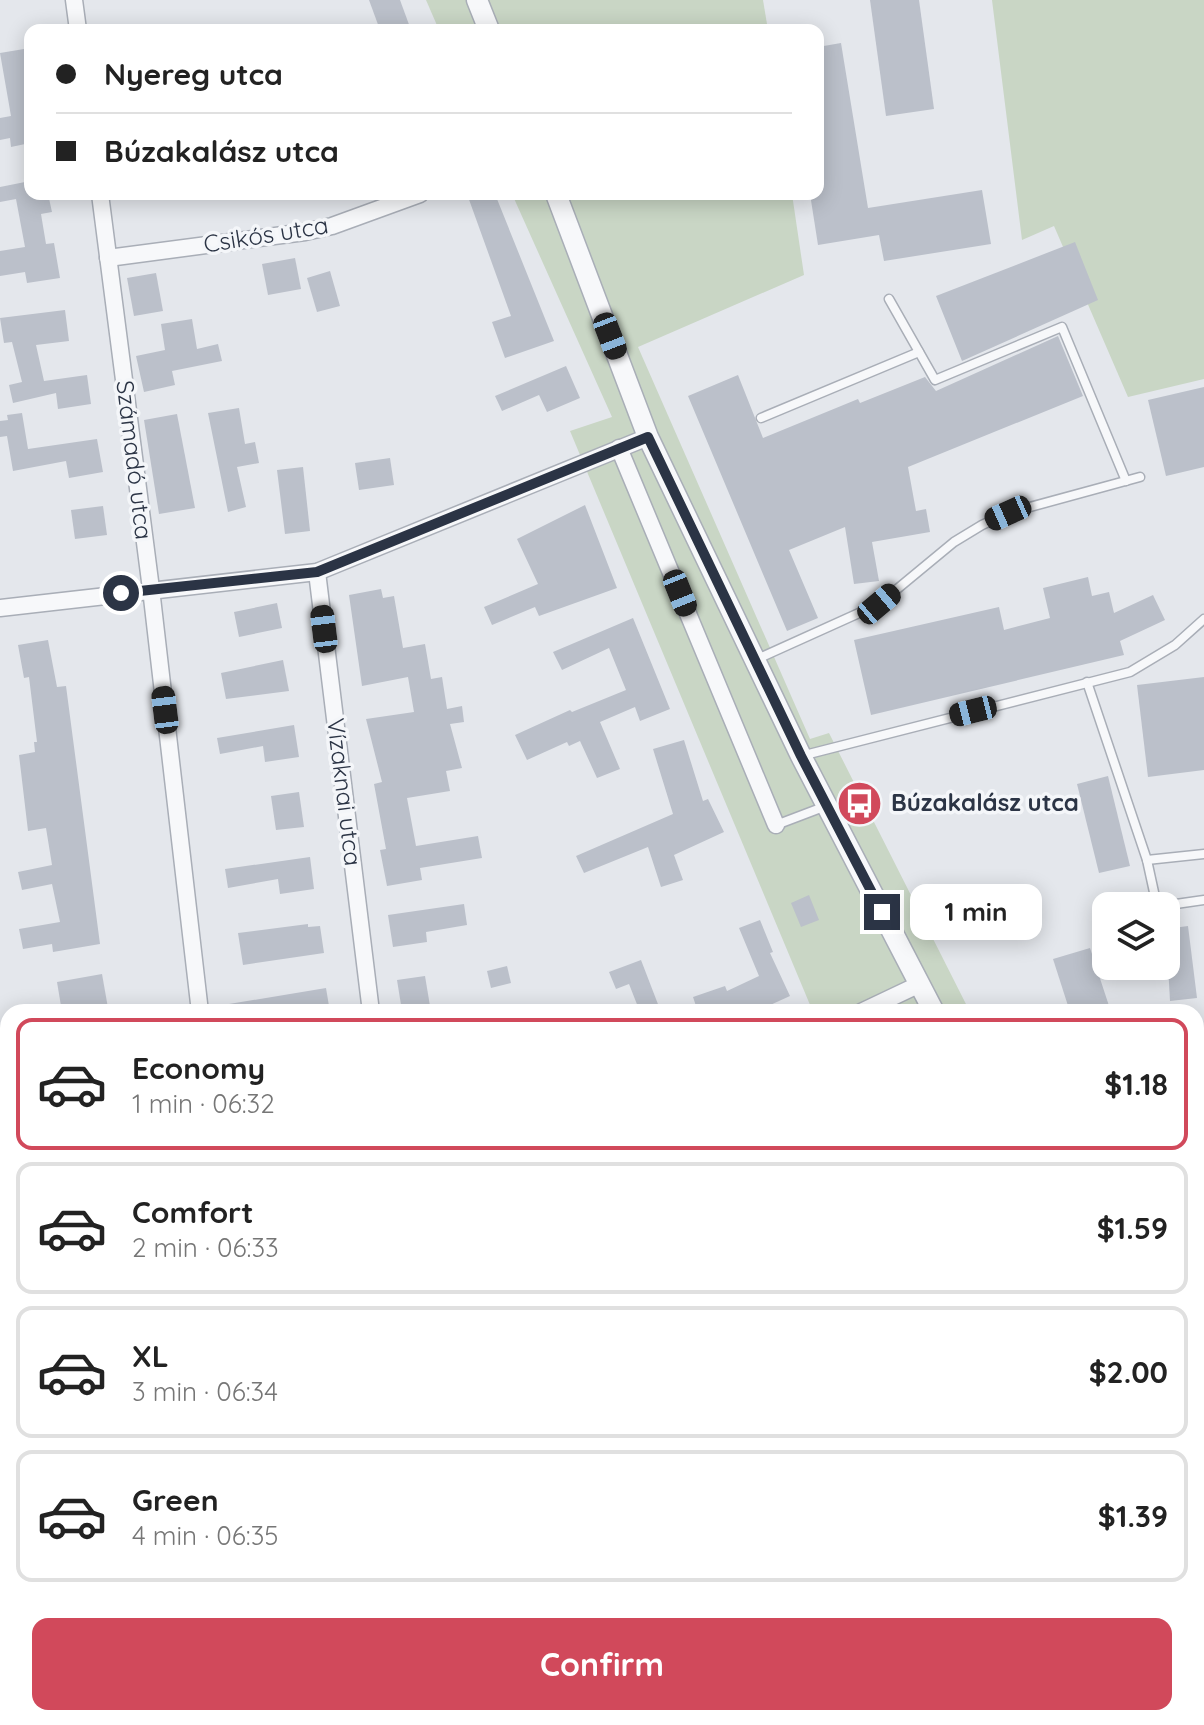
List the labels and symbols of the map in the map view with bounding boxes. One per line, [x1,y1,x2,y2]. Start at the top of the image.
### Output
street label: Csikós utca [201,209,330,259]
car [590,309,630,363]
street label: Számadó utca [110,379,160,541]
car [981,492,1035,534]
car [660,566,700,620]
route start [103,575,139,611]
car [853,579,905,629]
car [309,604,339,654]
car [150,685,180,735]
car [947,694,999,728]
street label: Vízaknai utca [321,716,369,868]
bus stop icon: Búzakalász utca [836,779,884,827]
place label: Búzakalász utca [891,787,1079,817]
callout: 1 min [910,884,1042,940]
route end [864,894,900,930]

